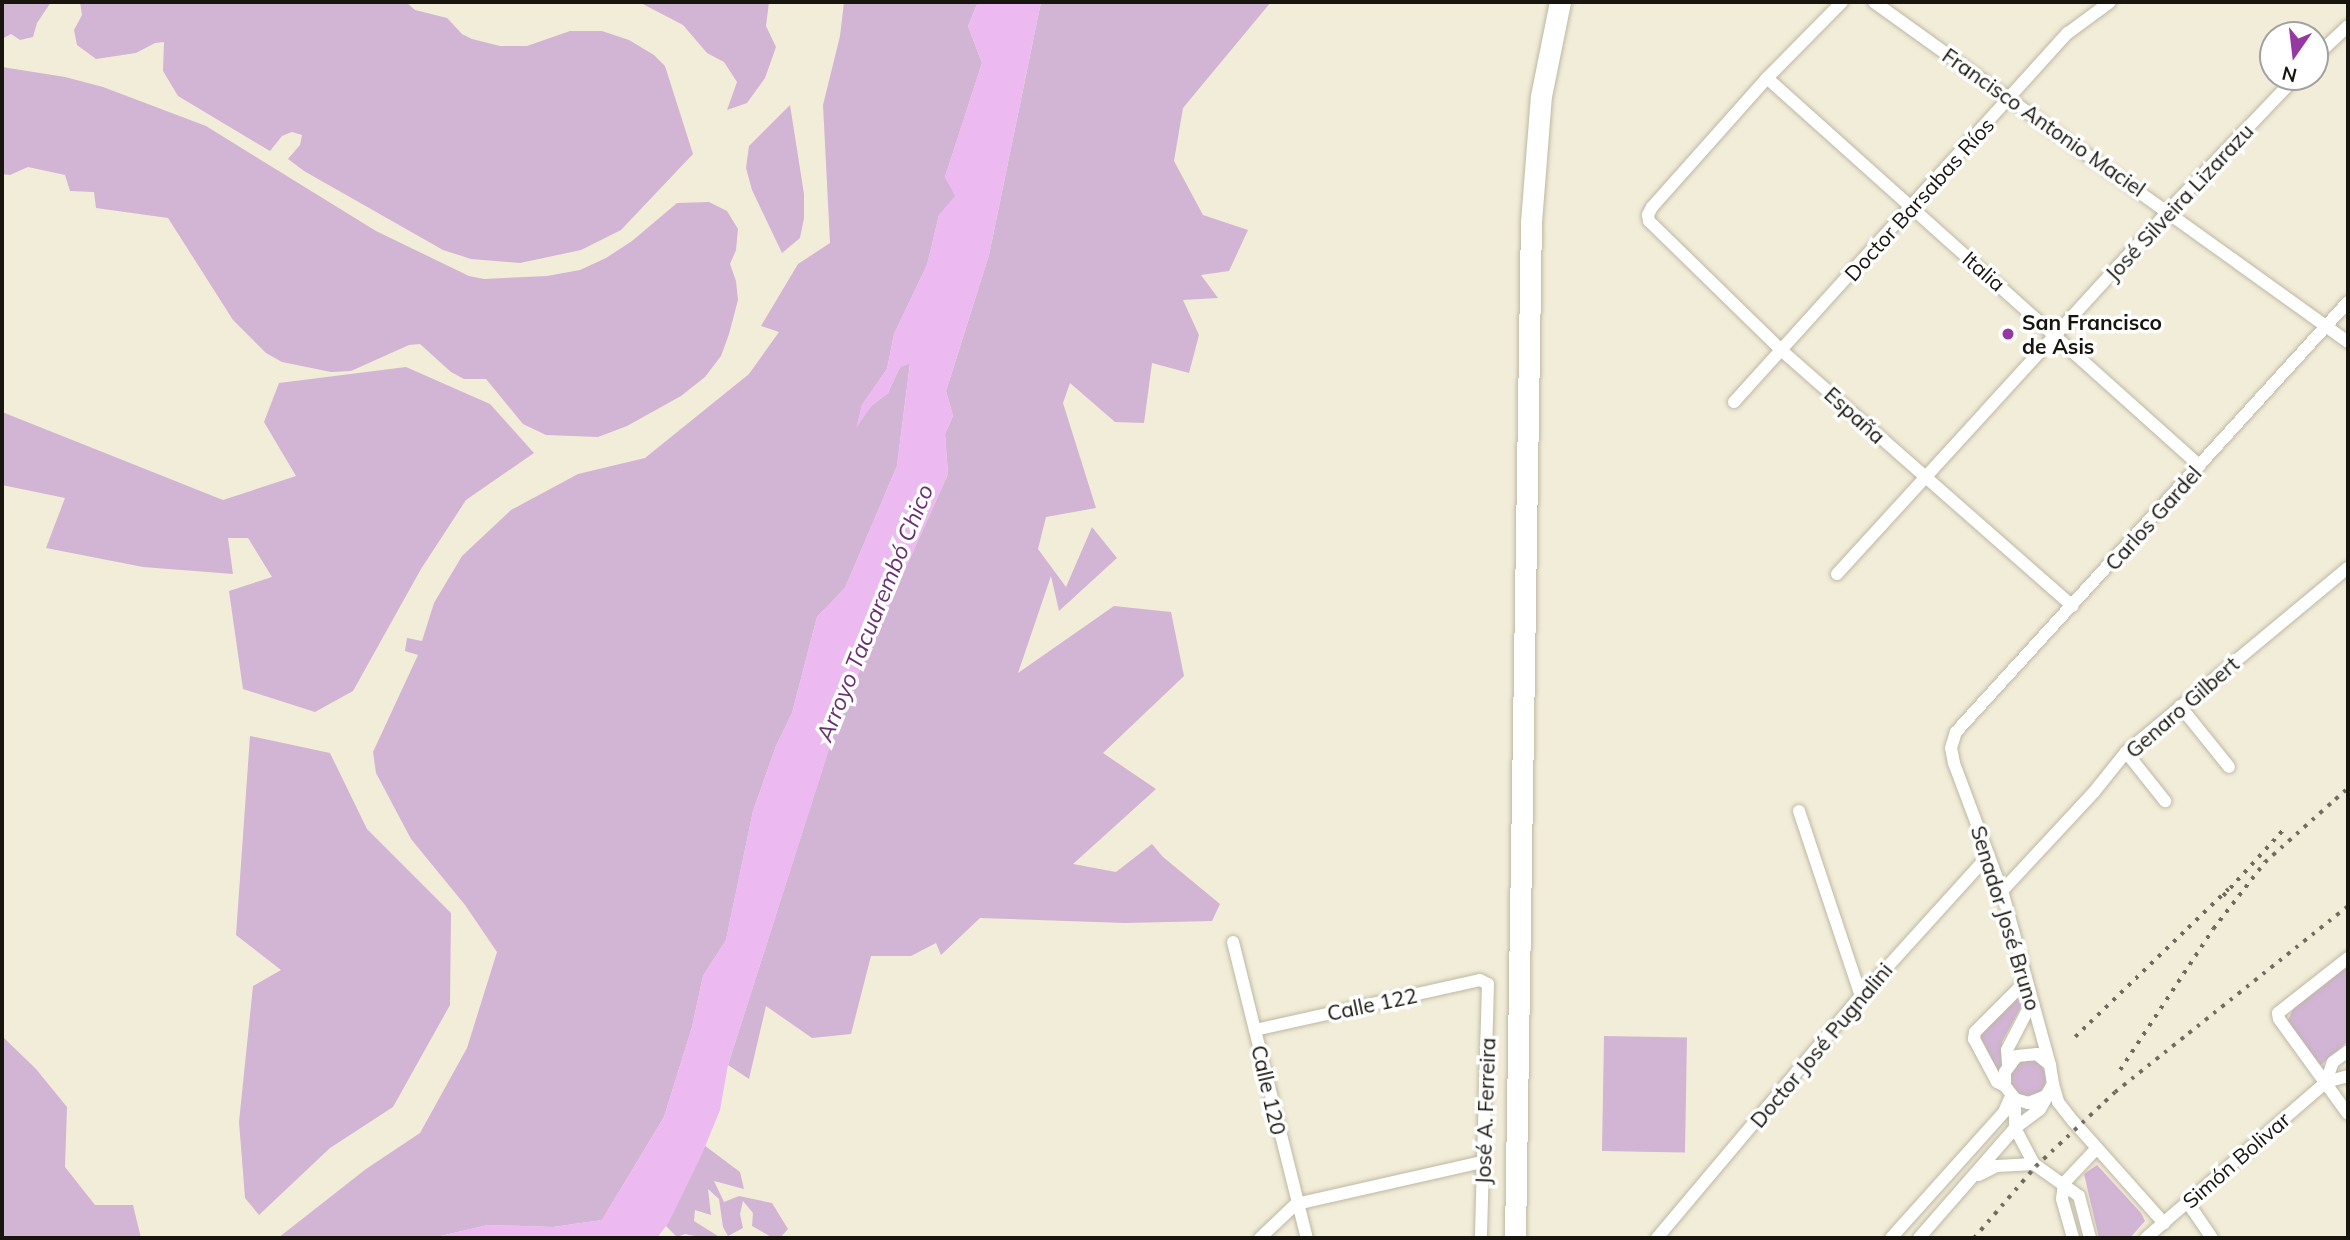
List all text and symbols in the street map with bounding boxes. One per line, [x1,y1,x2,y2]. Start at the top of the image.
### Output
north arrow [2259,21,2329,91]
street label: Francisco Antonio Maciel [1938,42,2150,202]
text: N [2280,61,2299,88]
street label: Doctor Barsabas Ríos [1839,112,1999,286]
street label: José Silveira Lizarazu [2100,118,2258,286]
street label: Italia [1958,246,2010,296]
place label: San Francisco de Asis [2022,309,2162,359]
marker: San Francisco de Asis [2000,326,2016,342]
street label: España [1820,381,1890,449]
street label: Carlos Gardel [2100,461,2206,575]
water label: Arroyo Tacuarembó Chico [811,480,939,746]
street label: Genaro Gilbert [2120,651,2244,763]
street label: Senador José Bruno [1966,823,2046,1013]
street label: Doctor José Pugnalini [1745,958,1897,1132]
street label: Calle 122 [1325,982,1419,1026]
street label: José A. Ferreira [1470,1037,1500,1185]
street label: Calle 120 [1246,1043,1292,1137]
street label: Simón Bolivar [2177,1107,2295,1213]

